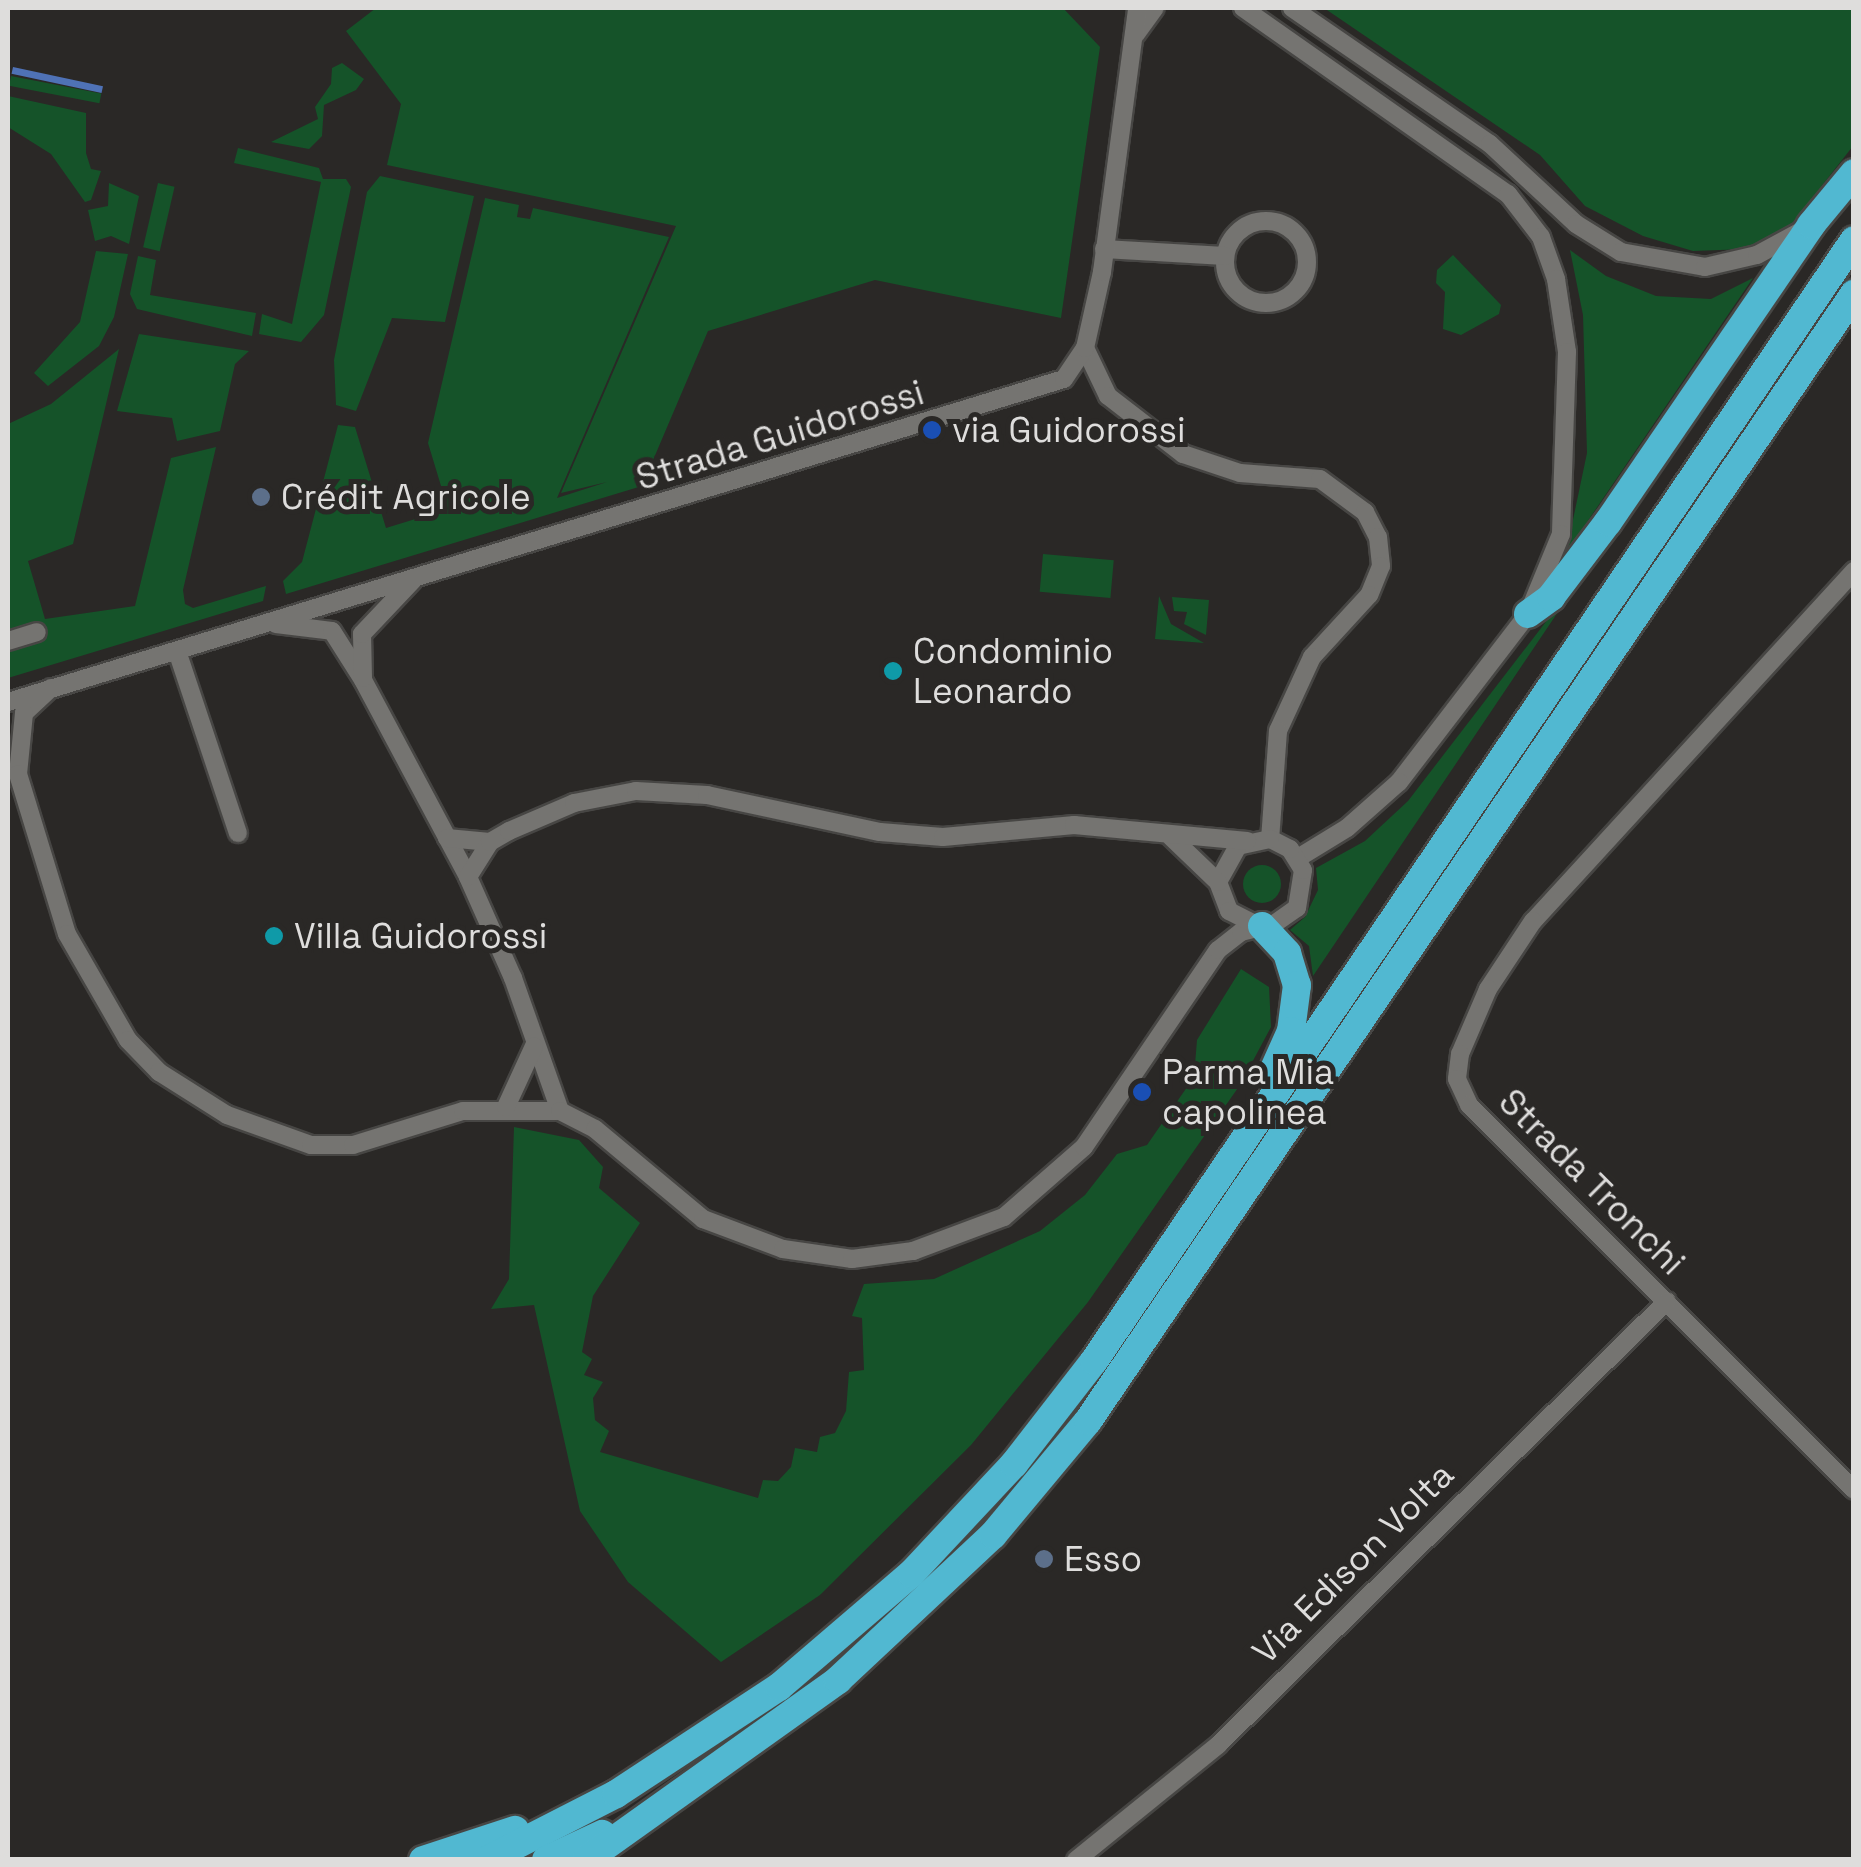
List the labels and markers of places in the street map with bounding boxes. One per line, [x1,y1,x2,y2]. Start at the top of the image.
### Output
place label: via Guidorossi [952,409,1185,451]
marker: via Guidorossi [921,419,943,441]
place label: Crédit Agricole [281,476,531,518]
marker: Crédit Agricole [250,486,272,508]
place label: Condominio Leonardo [913,630,1113,712]
marker: Condominio Leonardo [882,660,904,682]
place label: Villa Guidorossi [294,915,547,957]
marker: Villa Guidorossi [263,925,285,947]
place label: Parma Mia capolinea [1162,1051,1334,1133]
marker: Parma Mia capolinea [1131,1081,1153,1103]
place label: Esso [1064,1538,1142,1580]
marker: Esso [1033,1548,1055,1570]

